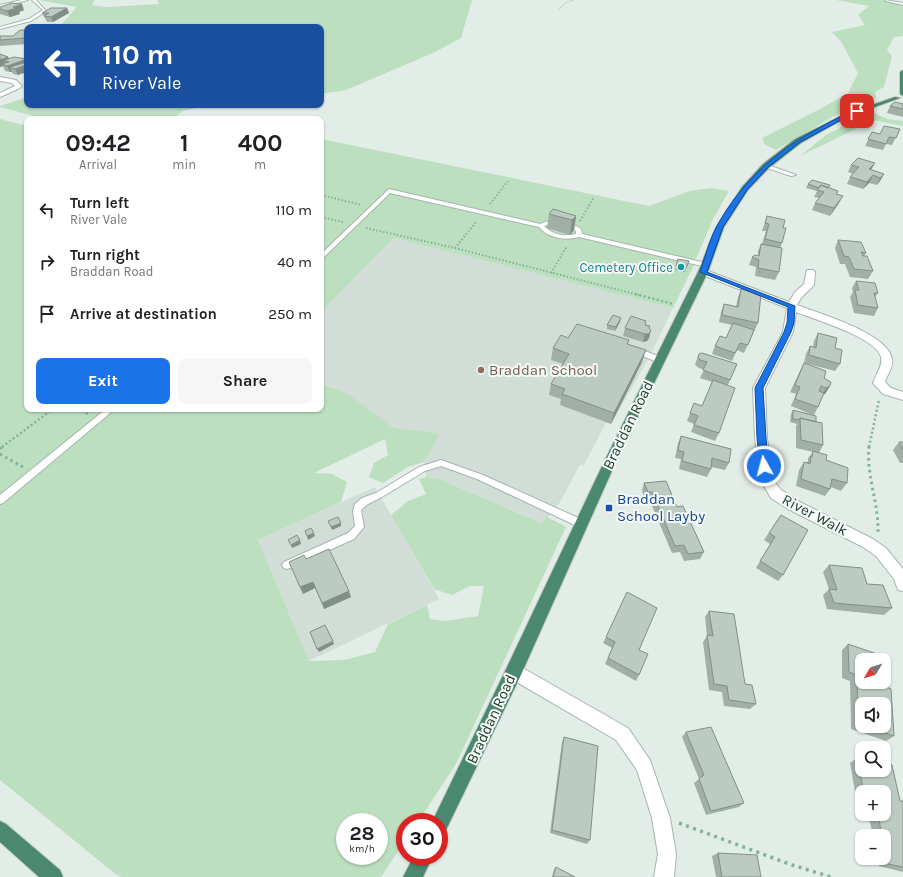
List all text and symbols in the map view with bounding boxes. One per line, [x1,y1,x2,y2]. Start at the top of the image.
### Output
text: 110 m [102,38,173,71]
icon: left [36,40,88,92]
text: River Vale [102,72,181,94]
pin [840,94,874,128]
icon: arrive [846,100,868,122]
text: 09:42 [66,129,131,157]
text: 1 [180,129,189,157]
text: 400 [238,129,282,157]
text: Arrival [79,157,117,172]
text: min [172,157,196,172]
text: m [254,157,266,172]
text: Turn left [70,194,129,212]
icon: left [36,199,58,221]
text: 110 m [276,201,312,219]
text: River Vale [70,212,127,227]
text: Turn right [70,246,140,264]
icon: right [36,251,58,273]
text: 40 m [277,253,312,271]
place label: Cemetery Office [580,260,673,275]
marker: Cemetery Office [676,262,686,272]
text: Braddan Road [70,264,153,279]
icon: arrive [36,303,58,325]
text: Arrive at destination [70,305,217,323]
text: 250 m [268,305,312,323]
button: Exit [36,358,170,404]
button: Share [178,358,312,404]
place label: Braddan School [489,361,597,379]
marker: Braddan School [476,365,486,375]
street label: Braddan Road [599,378,657,472]
position arrow [743,445,785,487]
place label: Braddan School Layby [617,490,705,525]
street label: River Walk [779,490,851,540]
marker: Braddan School Layby [604,503,614,513]
north arrow [855,653,891,689]
map controls [855,653,891,865]
street label: Braddan Road [463,672,519,766]
button: sound [855,697,891,733]
button: search [855,741,891,777]
button: + [855,785,891,821]
speed limit sign: 30 [396,813,448,865]
text: 28 [349,822,375,845]
button: − [855,829,891,865]
text: km/h [349,843,375,855]

